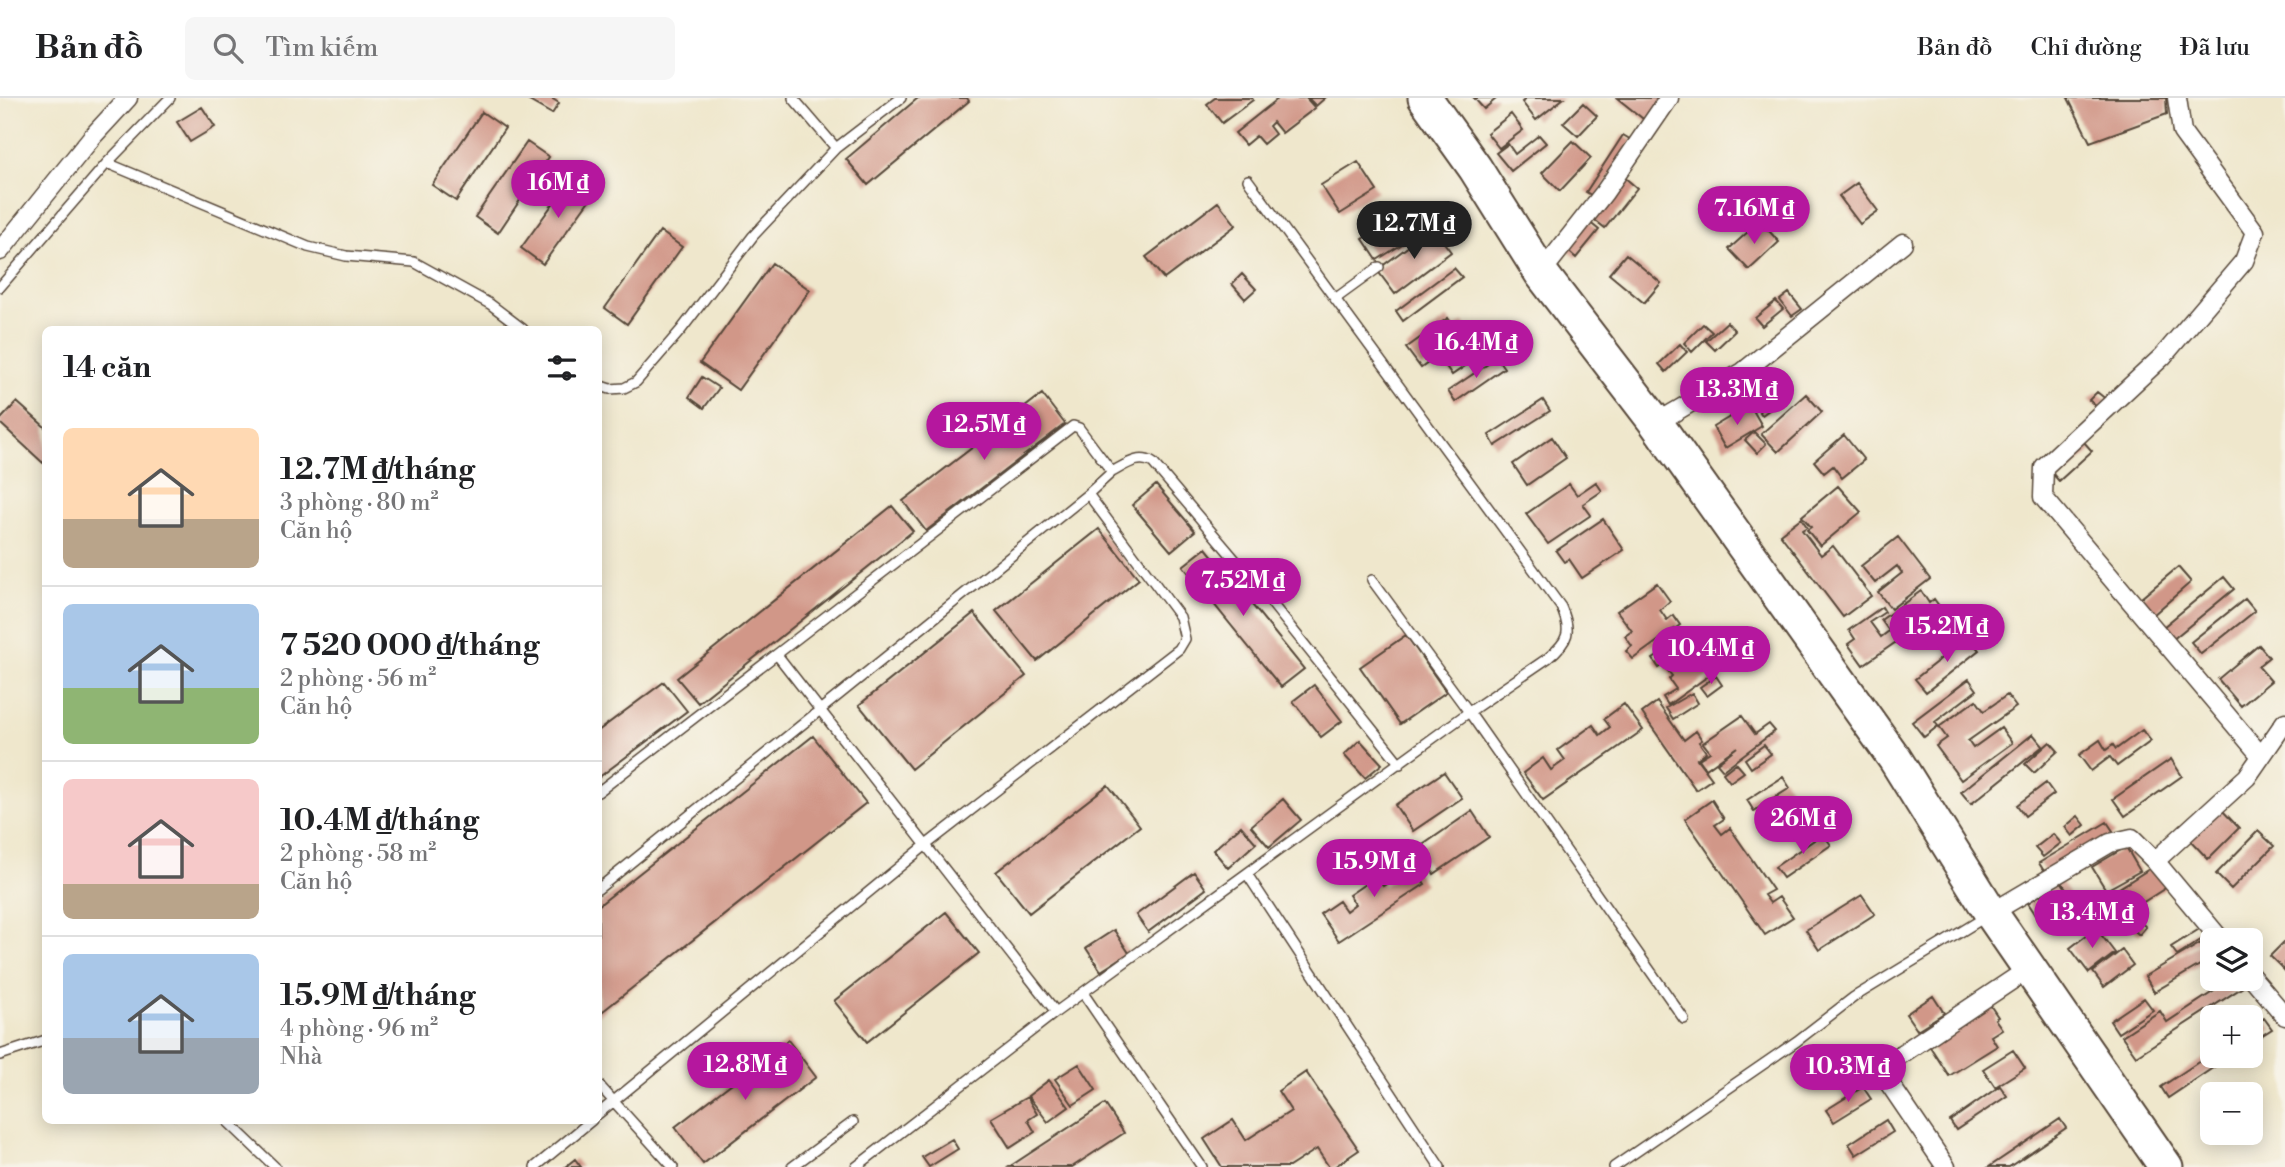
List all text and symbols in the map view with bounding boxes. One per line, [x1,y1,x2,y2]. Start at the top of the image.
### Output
search box [185,17,675,80]
text: Bản đồ [35,28,143,69]
icon: search [209,29,247,67]
text: Tìm kiếm [265,32,378,64]
text: Bản đồ [1917,33,1993,63]
text: Chỉ đường [2031,33,2142,63]
text: Đã lưu [2180,33,2250,63]
pin: 16M ₫ [509,160,607,220]
text: 16M ₫ [527,169,589,197]
pin: 7.16M ₫ [1689,186,1819,246]
text: 7.16M ₫ [1714,195,1794,223]
pin: 12.7M ₫ [1349,202,1479,261]
text: 12.7M ₫ [1373,210,1455,238]
pin: 16.4M ₫ [1411,320,1541,380]
text: 16.4M ₫ [1434,329,1518,357]
text: 14 căn [63,349,151,387]
icon: filters [543,349,581,387]
pin: 13.3M ₫ [1672,368,1802,427]
text: 13.3M ₫ [1696,376,1778,404]
pin: 12.5M ₫ [919,402,1049,462]
text: 12.5M ₫ [942,411,1026,439]
text: 12.7M ₫/tháng [280,451,475,489]
icon: home [119,456,203,540]
text: 3 phòng · 80 m² [280,489,439,517]
text: Căn hộ [280,517,353,545]
pin: 7.52M ₫ [1178,559,1308,618]
text: 7.52M ₫ [1201,567,1285,595]
pin: 15.2M ₫ [1882,604,2012,664]
text: 15.2M ₫ [1906,613,1988,641]
pin: 10.4M ₫ [1646,626,1776,686]
text: 7 520 000 ₫/tháng [280,627,539,665]
icon: home [119,632,203,716]
text: 10.4M ₫ [1668,635,1754,663]
text: 2 phòng · 56 m² [280,665,436,693]
text: Căn hộ [280,693,353,721]
pin: 26M ₫ [1754,796,1852,856]
text: 10.4M ₫/tháng [280,802,479,840]
text: 26M ₫ [1770,805,1836,833]
icon: home [119,807,203,891]
text: 2 phòng · 58 m² [280,840,436,868]
pin: 15.9M ₫ [1309,840,1439,899]
text: 15.9M ₫ [1333,848,1415,876]
text: Căn hộ [280,868,353,896]
pin: 13.4M ₫ [2027,890,2157,950]
text: 13.4M ₫ [2050,899,2134,927]
map controls [2200,928,2263,1145]
button: layers [2200,928,2263,991]
text: 15.9M ₫/tháng [280,977,475,1015]
icon: home [119,982,203,1066]
button: + [2200,1005,2263,1068]
text: 4 phòng · 96 m² [280,1015,438,1043]
pin: 12.8M ₫ [680,1042,810,1102]
text: Nhà [280,1043,322,1071]
pin: 10.3M ₫ [1783,1044,1913,1104]
text: 12.8M ₫ [703,1051,787,1079]
text: 10.3M ₫ [1806,1053,1890,1081]
button: − [2200,1082,2263,1145]

